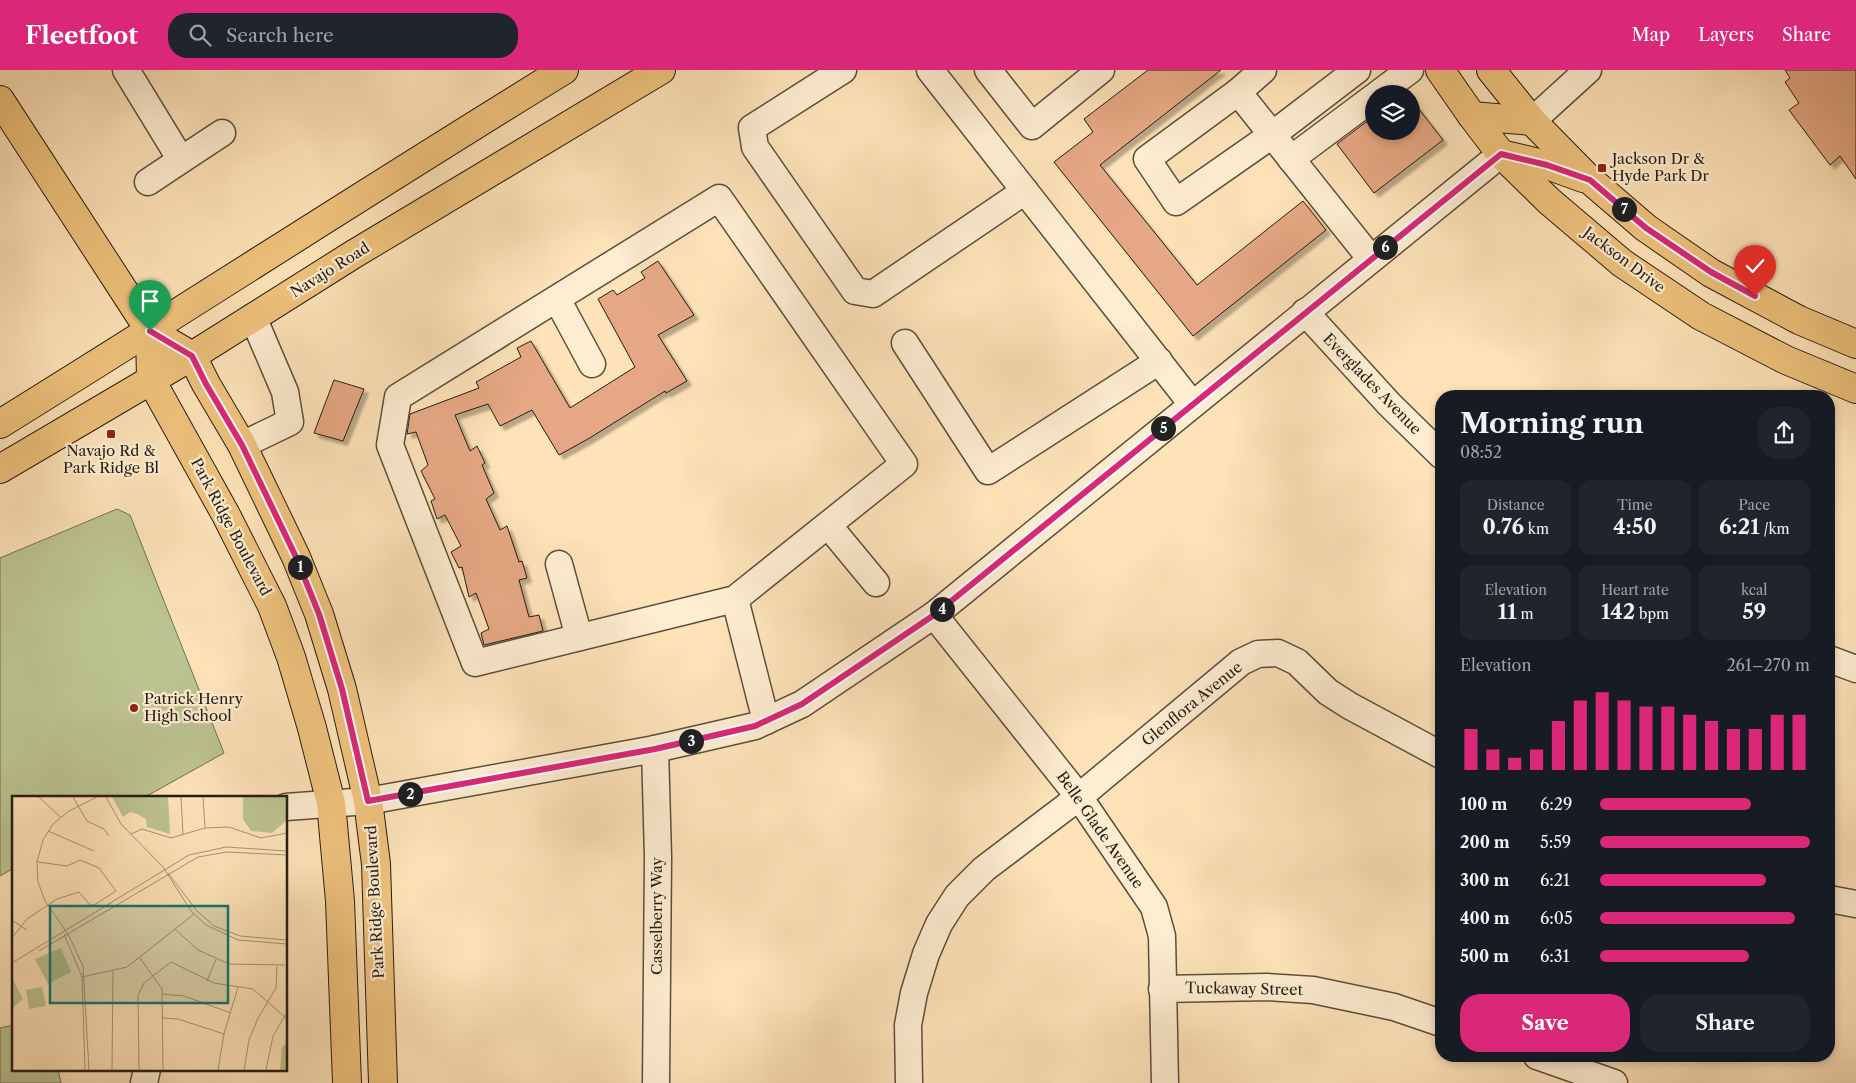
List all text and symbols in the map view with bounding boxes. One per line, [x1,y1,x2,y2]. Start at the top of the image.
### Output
search box [168,13,518,58]
text: Fleetfoot [25,21,138,50]
icon: search [186,21,214,49]
text: Search here [226,24,334,47]
text: Map [1632,24,1670,46]
text: Layers [1698,24,1754,46]
text: Share [1782,24,1831,46]
map controls [1365,85,1420,140]
button: layers [1365,85,1420,140]
place label: Jackson Dr & Hyde Park Dr [1610,149,1709,185]
marker: Jackson Dr & Hyde Park Dr [1596,162,1608,174]
pin: 7 [1612,196,1636,222]
text: 7 [1621,200,1628,218]
street label: Jackson Drive [1578,221,1669,297]
pin: 6 [1372,234,1398,260]
street label: Navajo Road [287,238,373,301]
text: 6 [1381,238,1390,256]
pin [1734,245,1776,296]
icon: check [1741,252,1769,280]
pin [129,280,171,331]
icon: arrive [136,287,164,315]
street label: Everglades Avenue [1319,329,1426,438]
text: Morning run [1460,406,1644,440]
button: share [1758,407,1810,459]
pin: 5 [1150,416,1176,440]
text: 5 [1160,419,1167,437]
marker: Navajo Rd & Park Ridge Bl [105,428,117,440]
place label: Navajo Rd & Park Ridge Bl [63,441,160,477]
text: 08:52 [1460,442,1502,462]
street label: Park Ridge Boulevard [187,455,276,599]
text: Distance [1487,496,1545,514]
text: Time [1617,496,1653,514]
text: Pace [1739,496,1770,514]
text: 0.76 [1482,514,1524,539]
text: 4:50 [1613,514,1657,539]
text: 6:21 [1719,514,1760,539]
text: km [1524,520,1549,538]
text: /km [1760,520,1790,538]
pin: 1 [288,554,312,580]
text: 1 [297,558,304,576]
text: Elevation [1484,581,1547,599]
text: Heart rate [1601,581,1669,599]
text: kcal [1741,581,1768,599]
pin: 4 [930,596,954,622]
text: 11 [1498,599,1517,624]
text: 142 [1601,599,1635,624]
text: 59 [1742,599,1766,624]
text: 4 [938,600,947,618]
text: m [1517,605,1534,623]
text: bpm [1635,605,1669,623]
text: Elevation [1460,655,1531,675]
text: 261–270 m [1726,655,1810,675]
street label: Glenflora Avenue [1138,657,1246,750]
place label: Patrick Henry High School [144,689,244,725]
marker: Patrick Henry High School [128,702,140,714]
pin: 3 [678,728,704,754]
text: 3 [688,732,695,750]
street label: Belle Glade Avenue [1053,767,1148,892]
pin: 2 [398,782,422,806]
text: 2 [406,785,415,803]
text: 100 m [1460,794,1507,814]
text: 6:29 [1540,794,1572,814]
inset map [12,796,288,1070]
street label: Park Ridge Boulevard [361,825,388,979]
text: 200 m [1460,832,1510,852]
text: 5:59 [1540,832,1571,852]
street label: Casselberry Way [647,856,666,975]
text: 300 m [1460,870,1509,890]
text: 6:21 [1540,870,1570,890]
text: 400 m [1460,908,1510,928]
text: 6:05 [1540,908,1573,928]
text: 500 m [1460,946,1509,966]
text: 6:31 [1540,946,1569,966]
street label: Tuckaway Street [1185,978,1304,999]
button: Save [1460,994,1630,1052]
button: Share [1640,994,1810,1052]

